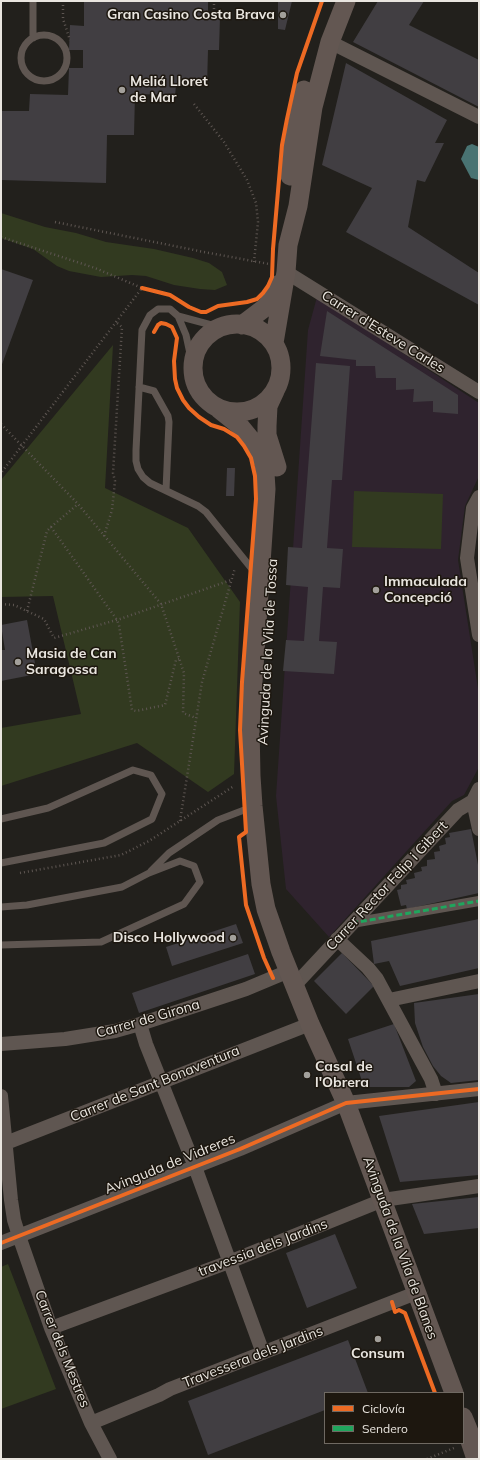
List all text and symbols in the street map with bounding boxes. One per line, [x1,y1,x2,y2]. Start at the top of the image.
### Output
place label: Gran Casino Costa Brava [107,7,275,23]
marker: Gran Casino Costa Brava [278,10,288,20]
place label: Meliá Lloret de Mar [130,74,208,106]
marker: Meliá Lloret de Mar [117,85,127,95]
street label: Carrer d'Esteve Carles [318,287,448,377]
street label: Avinguda de la Vila de Tossa [255,558,281,746]
place label: Immaculada Concepció [384,574,467,606]
marker: Immaculada Concepció [371,585,381,595]
place label: Masia de Can Saragossa [26,646,117,678]
marker: Masia de Can Saragossa [13,657,23,667]
street label: Carrer Rector Felip i Gibert [323,818,451,954]
place label: Disco Hollywood [113,930,225,946]
marker: Disco Hollywood [228,933,238,943]
street label: Carrer de Girona [94,996,202,1042]
street label: Carrer de Sant Bonaventura [68,1042,242,1126]
place label: Casal de l'Obrera [315,1059,373,1092]
marker: Casal de l'Obrera [302,1070,312,1080]
street label: Avinguda de Vidreres [102,1130,238,1198]
street label: Avinguda de la Vila de Blanes [359,1154,441,1342]
street label: travessia dels Jardins [196,1216,330,1280]
street label: Carrer dels Mestres [31,1288,93,1410]
street label: Travessera dels Jardins [180,1322,326,1392]
marker: Consum [373,1334,383,1344]
place label: Consum [351,1346,405,1362]
legend [324,1392,464,1444]
text: Ciclovía [362,1401,405,1416]
text: Sendero [362,1421,408,1436]

